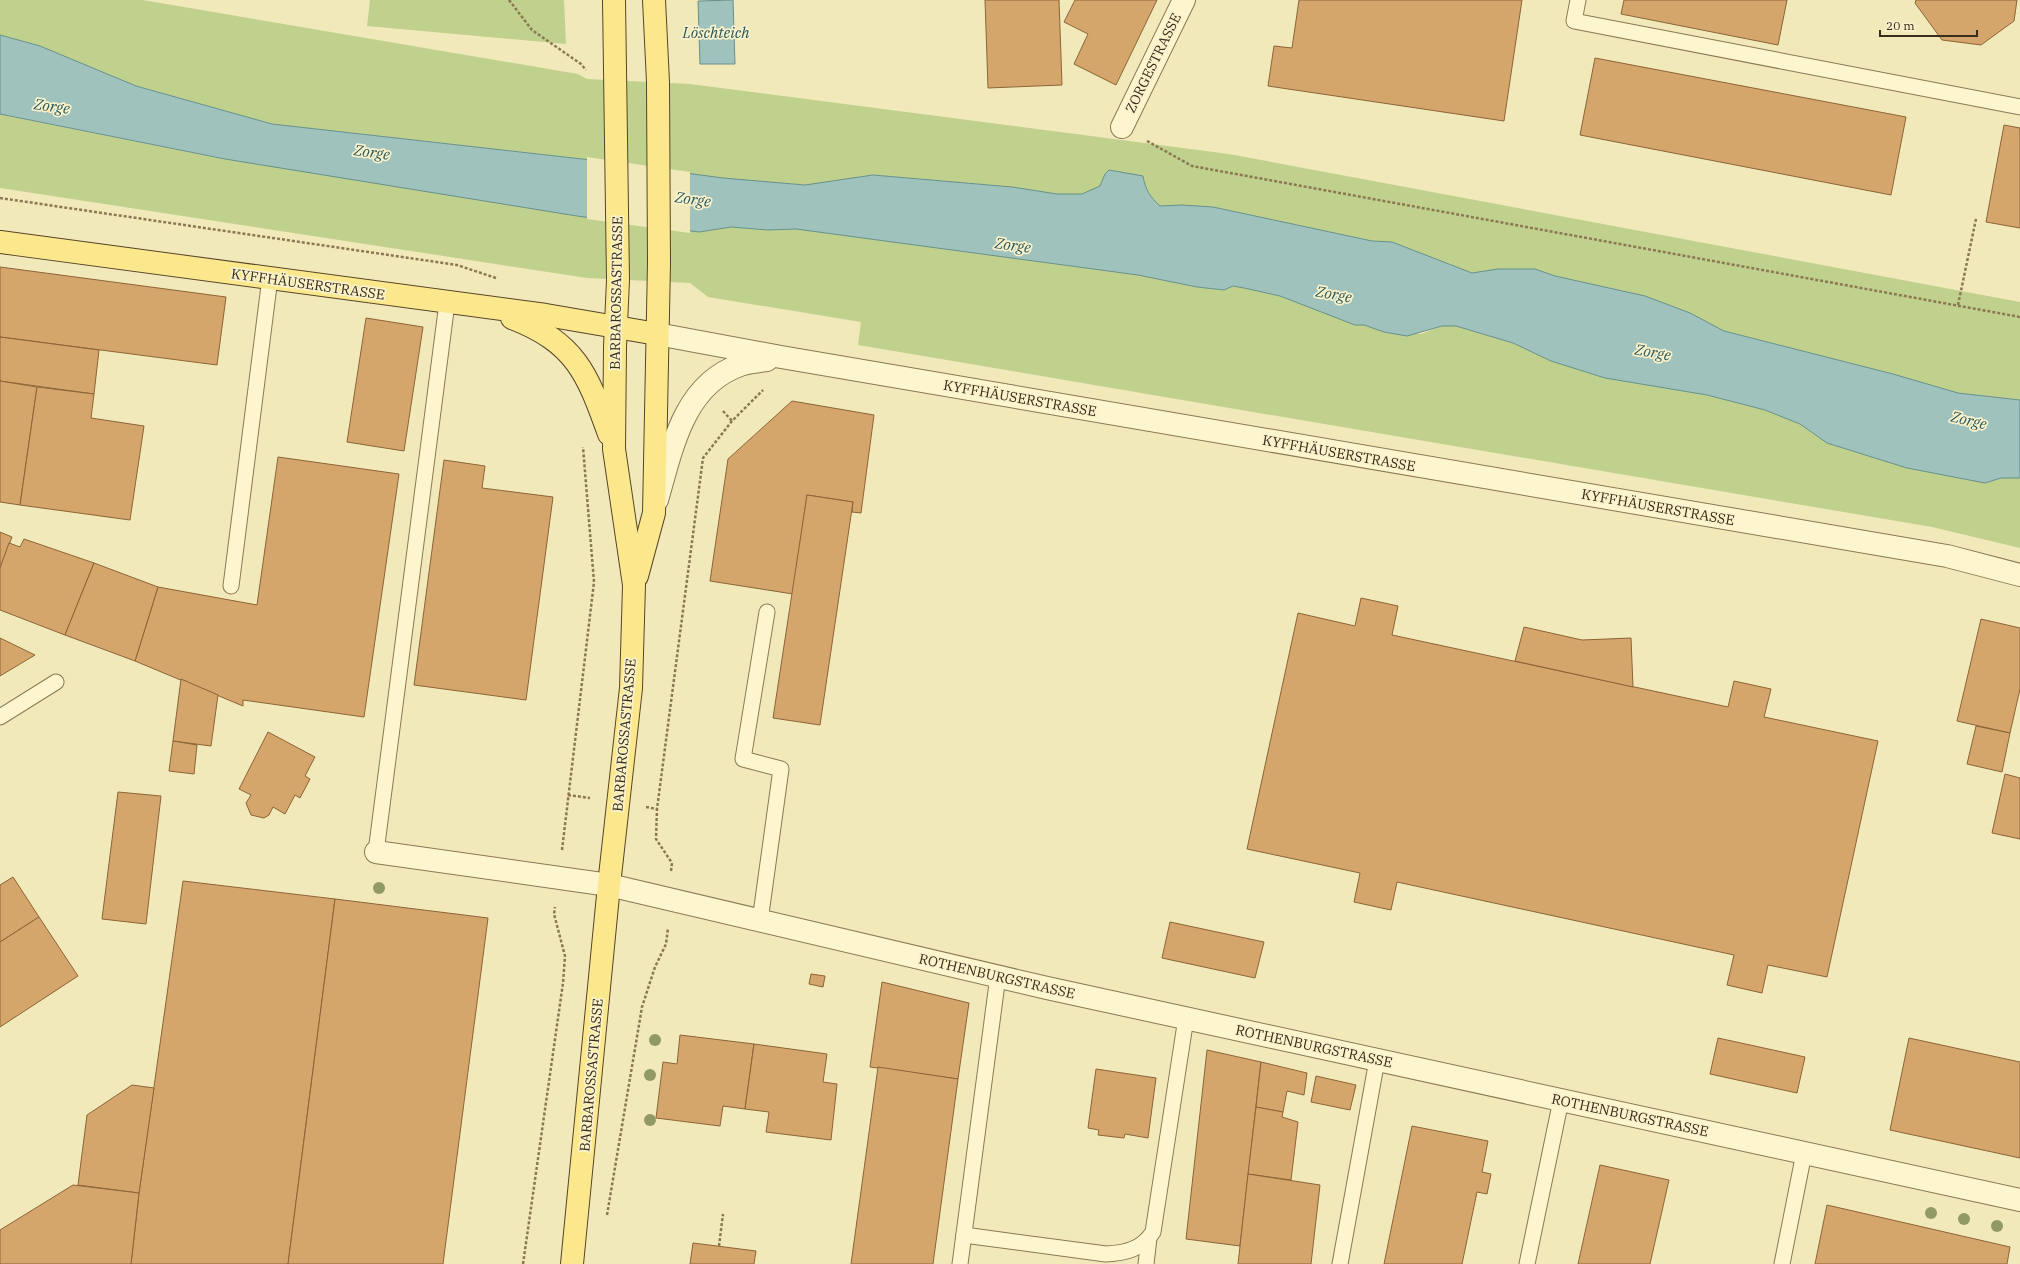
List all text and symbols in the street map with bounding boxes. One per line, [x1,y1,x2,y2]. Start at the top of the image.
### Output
street label: ZORGESTRASSE [1121,10,1185,116]
scale bar [1880,12,1977,38]
text: 20 m [1886,18,1915,33]
water label: Löschteich [682,23,750,42]
water label: Zorge [32,94,71,118]
water label: Zorge [352,140,391,164]
water label: Zorge [673,187,712,211]
street label: BARBAROSSASTRASSE [606,216,626,370]
water label: Zorge [993,233,1032,257]
street label: KYFFHÄUSERSTRASSE [230,264,386,304]
water label: Zorge [1314,281,1354,307]
water label: Zorge [1633,339,1673,365]
street label: KYFFHÄUSERSTRASSE [942,376,1098,420]
water label: Zorge [1948,406,1989,433]
street label: KYFFHÄUSERSTRASSE [1261,431,1417,475]
street label: KYFFHÄUSERSTRASSE [1580,485,1736,529]
street label: BARBAROSSASTRASSE [608,658,640,812]
street label: ROTHENBURGSTRASSE [917,949,1077,1003]
street label: BARBAROSSASTRASSE [575,998,607,1152]
street label: ROTHENBURGSTRASSE [1234,1021,1394,1071]
street label: ROTHENBURGSTRASSE [1550,1090,1710,1140]

